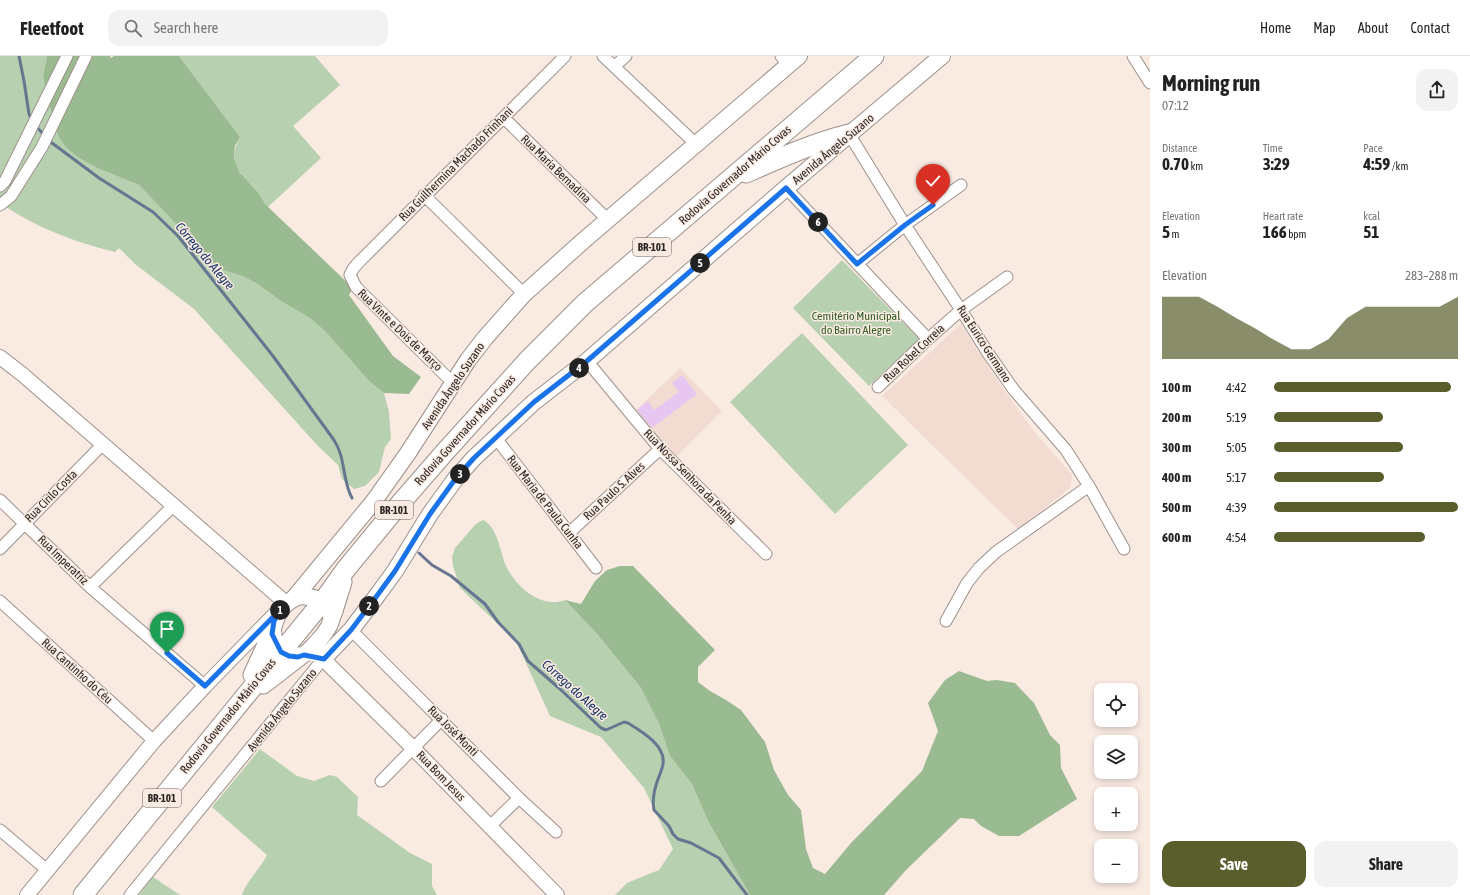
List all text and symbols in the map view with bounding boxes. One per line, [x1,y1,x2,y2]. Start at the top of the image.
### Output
search box [108,10,388,46]
text: Fleetfoot [20,17,84,39]
icon: search [122,17,144,39]
text: Search here [154,19,218,36]
text: Home [1260,20,1291,36]
text: Map [1313,20,1336,36]
text: About [1358,20,1389,36]
text: Contact [1411,20,1450,36]
button: share [1416,69,1458,111]
text: Morning run [1162,70,1260,96]
text: 07:12 [1162,98,1189,113]
street label: Rua Guilhermina Machado Frinhani [396,104,516,224]
street label: Avenida Ângelo Suzano [789,111,877,187]
street label: Rodovia Governador Mário Covas [676,122,794,228]
street label: Rua Maria Bernadina [518,132,594,206]
text: Distance [1162,142,1197,154]
text: Time [1263,142,1283,154]
text: Pace [1363,142,1383,154]
text: 0.70 [1162,154,1189,174]
text: 3:29 [1263,154,1290,174]
text: 4:59 [1363,154,1390,174]
text: km [1189,160,1203,172]
text: /km [1390,160,1408,172]
pin [916,164,950,205]
icon: check [922,170,944,192]
text: Elevation [1162,210,1200,222]
text: Heart rate [1263,210,1303,222]
text: kcal [1363,210,1380,222]
pin: 6 [808,212,828,232]
text: 6 [815,216,821,228]
water label: Córrego do Alegre [172,219,238,293]
text: 5 [1162,222,1170,242]
text: 166 [1263,222,1287,242]
text: 51 [1363,222,1379,242]
text: m [1170,228,1179,240]
text: bpm [1287,228,1307,240]
road number: BR-101 [633,238,671,256]
pin: 5 [690,253,710,273]
text: 5 [697,257,703,269]
text: Elevation [1162,268,1207,283]
text: 283–288 m [1405,268,1458,283]
street label: Rua Vinte e Dois de Março [355,286,445,374]
street label: Rua Eurico Germano [954,303,1014,385]
park label: Cemitério Municipal do Bairro Alegre [812,309,901,337]
street label: Rua Robel Correia [881,321,947,385]
street label: Avenida Ângelo Suzano [419,339,488,432]
pin: 4 [569,358,589,378]
text: 4 [576,362,582,374]
street label: Rodovia Governador Mário Covas [412,372,518,488]
text: 100 m [1162,380,1191,395]
text: 4:42 [1226,380,1247,395]
text: 200 m [1162,410,1191,425]
text: 5:19 [1226,410,1247,425]
street label: Rua Nossa Senhora da Penha [641,426,739,528]
text: 300 m [1162,440,1191,455]
text: 5:05 [1226,440,1247,455]
street label: Rua Maria de Paula Cunha [504,452,586,552]
street label: Rua Paulo S. Alves [580,459,648,523]
pin: 3 [450,464,470,484]
street label: Rua Cirilo Costa [22,467,80,525]
text: 3 [457,468,463,480]
text: 400 m [1162,470,1191,485]
text: 5:17 [1226,470,1247,485]
text: 500 m [1162,500,1191,515]
text: 4:39 [1226,500,1247,515]
road number: BR-101 [375,501,413,519]
text: 600 m [1162,530,1191,545]
text: 4:54 [1226,530,1247,545]
street label: Rua Imperatriz [35,532,92,588]
pin: 2 [359,596,379,616]
pin: 1 [270,600,290,620]
text: 2 [366,600,372,612]
text: 1 [277,604,283,616]
pin [150,612,184,653]
icon: arrive [156,618,178,640]
street label: Rua Cantinho do Céu [39,635,115,707]
street label: Rodovia Governador Mário Covas [177,656,279,776]
water label: Córrego do Alegre [539,657,611,724]
street label: Avenida Ângelo Suzano [244,666,320,754]
map controls [1094,683,1138,883]
button: locate [1094,683,1138,727]
street label: Rua José Monti [425,703,481,759]
button: layers [1094,735,1138,779]
street label: Rua Bom Jesus [414,748,468,804]
button: + [1094,787,1138,831]
road number: BR-101 [143,789,181,807]
button: − [1094,839,1138,883]
button: Save [1162,841,1306,887]
button: Share [1314,841,1458,887]

